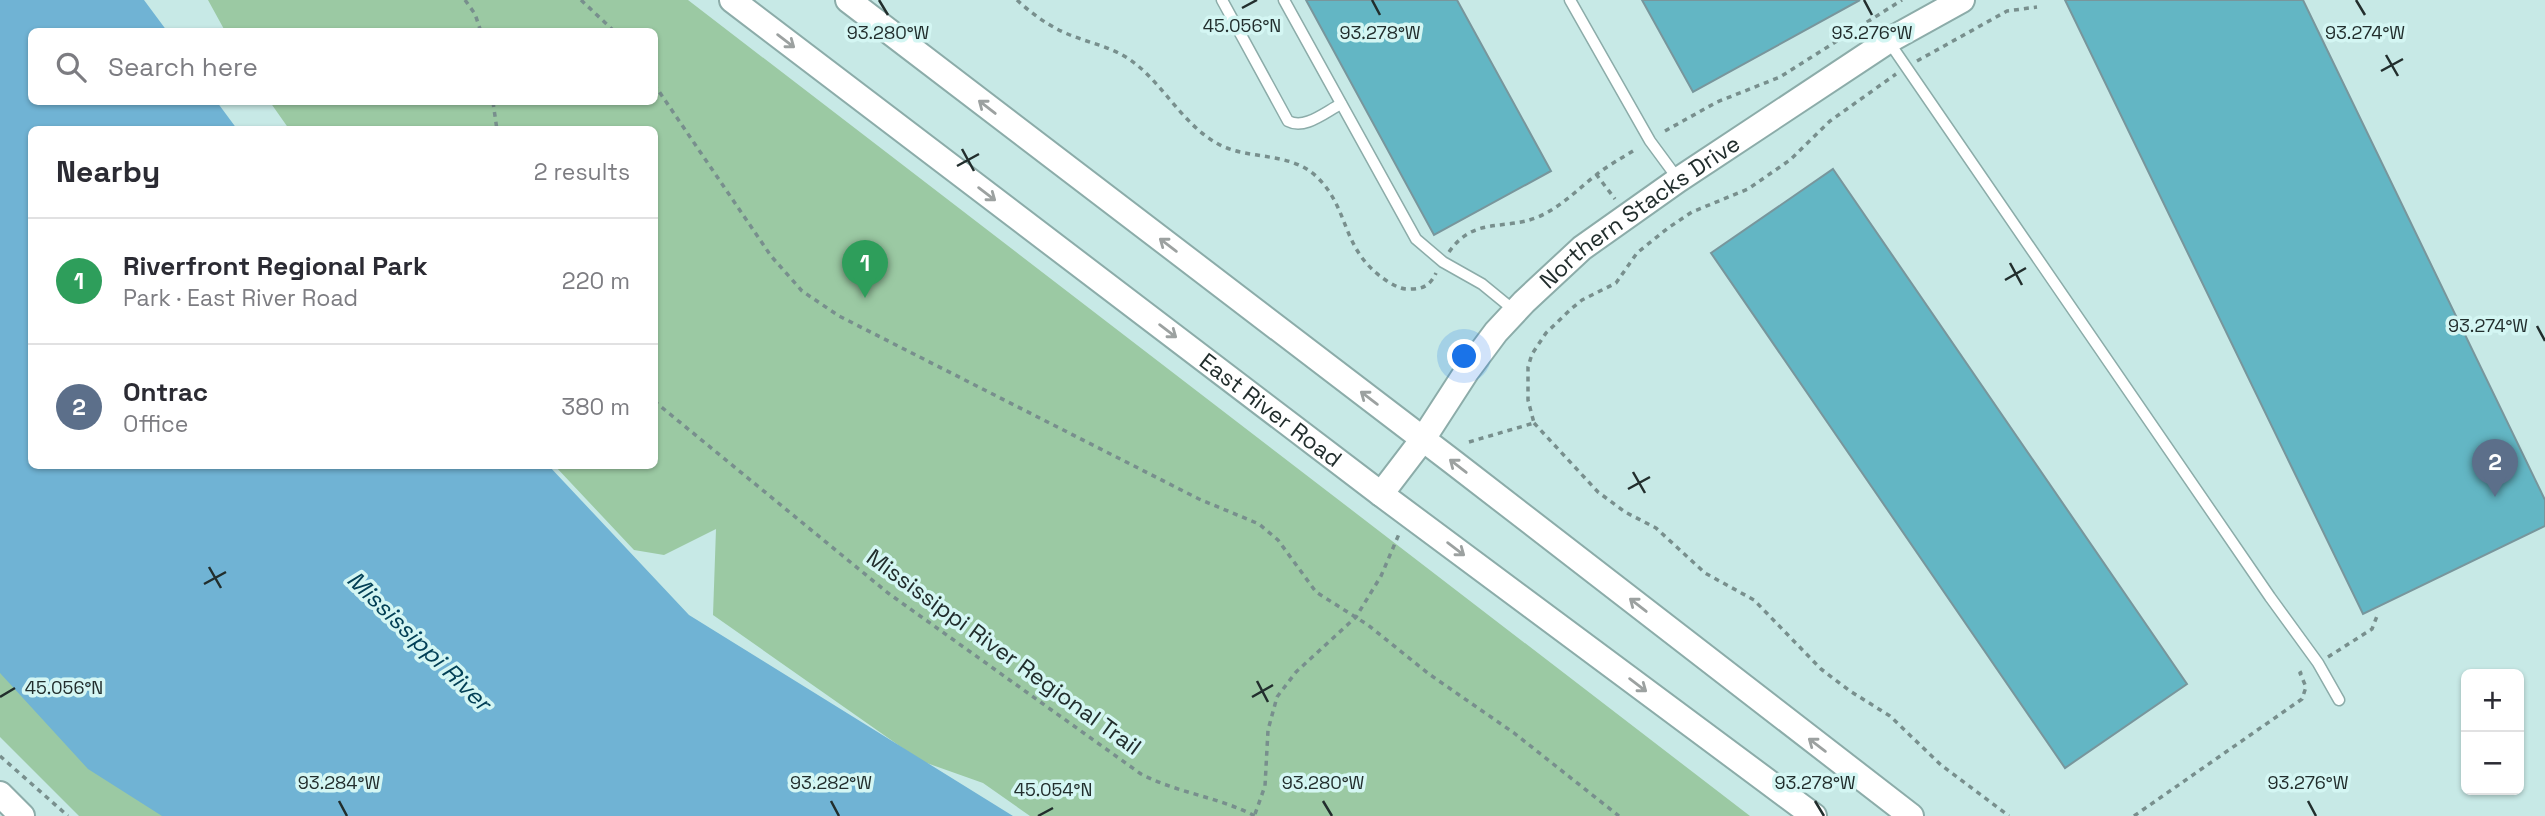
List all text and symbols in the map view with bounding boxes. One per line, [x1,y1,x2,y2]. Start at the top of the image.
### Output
text: 45.056°N [1203,14,1281,37]
text: 93.280°W [847,21,930,44]
text: 93.278°W [1339,21,1421,44]
text: 93.276°W [1832,21,1913,44]
text: 93.274°W [2325,21,2405,44]
search box [28,28,658,105]
one-way arrow [776,34,795,49]
icon: search [52,48,90,86]
text: Search here [108,50,258,84]
one-way arrow [979,100,997,115]
street label: Northern Stacks Drive [1533,128,1746,295]
text: Nearby [56,152,160,191]
text: 2 results [534,157,630,187]
one-way arrow [977,186,995,201]
one-way arrow [1160,238,1178,253]
pin: 1 [842,240,888,298]
text: Riverfront Regional Park [123,249,428,283]
text: 1 [74,266,84,296]
text: 220 m [562,266,630,296]
text: Park · East River Road [123,283,358,313]
text: 93.274°W [2448,314,2528,337]
one-way arrow [1158,324,1177,339]
your location [1447,339,1481,373]
street label: East River Road [1193,346,1348,474]
text: Ontrac [123,375,208,409]
one-way arrow [1360,390,1379,405]
text: 2 [72,392,86,422]
text: 380 m [561,392,630,422]
text: Office [123,409,188,439]
pin: 2 [2472,439,2518,497]
one-way arrow [1449,458,1468,473]
street label: Mississippi River Regional Trail [861,542,1147,762]
one-way arrow [1446,542,1465,556]
water label: Mississippi River [341,564,500,719]
one-way arrow [1629,598,1647,613]
map controls [2461,669,2524,795]
button: + [2461,669,2524,732]
text: 45.056°N [25,676,103,699]
one-way arrow [1629,677,1647,692]
button: − [2461,732,2524,795]
one-way arrow [1809,737,1827,752]
text: 93.284°W [298,771,380,794]
text: 93.282°W [790,771,872,794]
text: 93.280°W [1282,771,1365,794]
text: 93.278°W [1774,771,1856,794]
text: 93.276°W [2268,771,2349,794]
text: 45.054°N [1014,778,1092,801]

